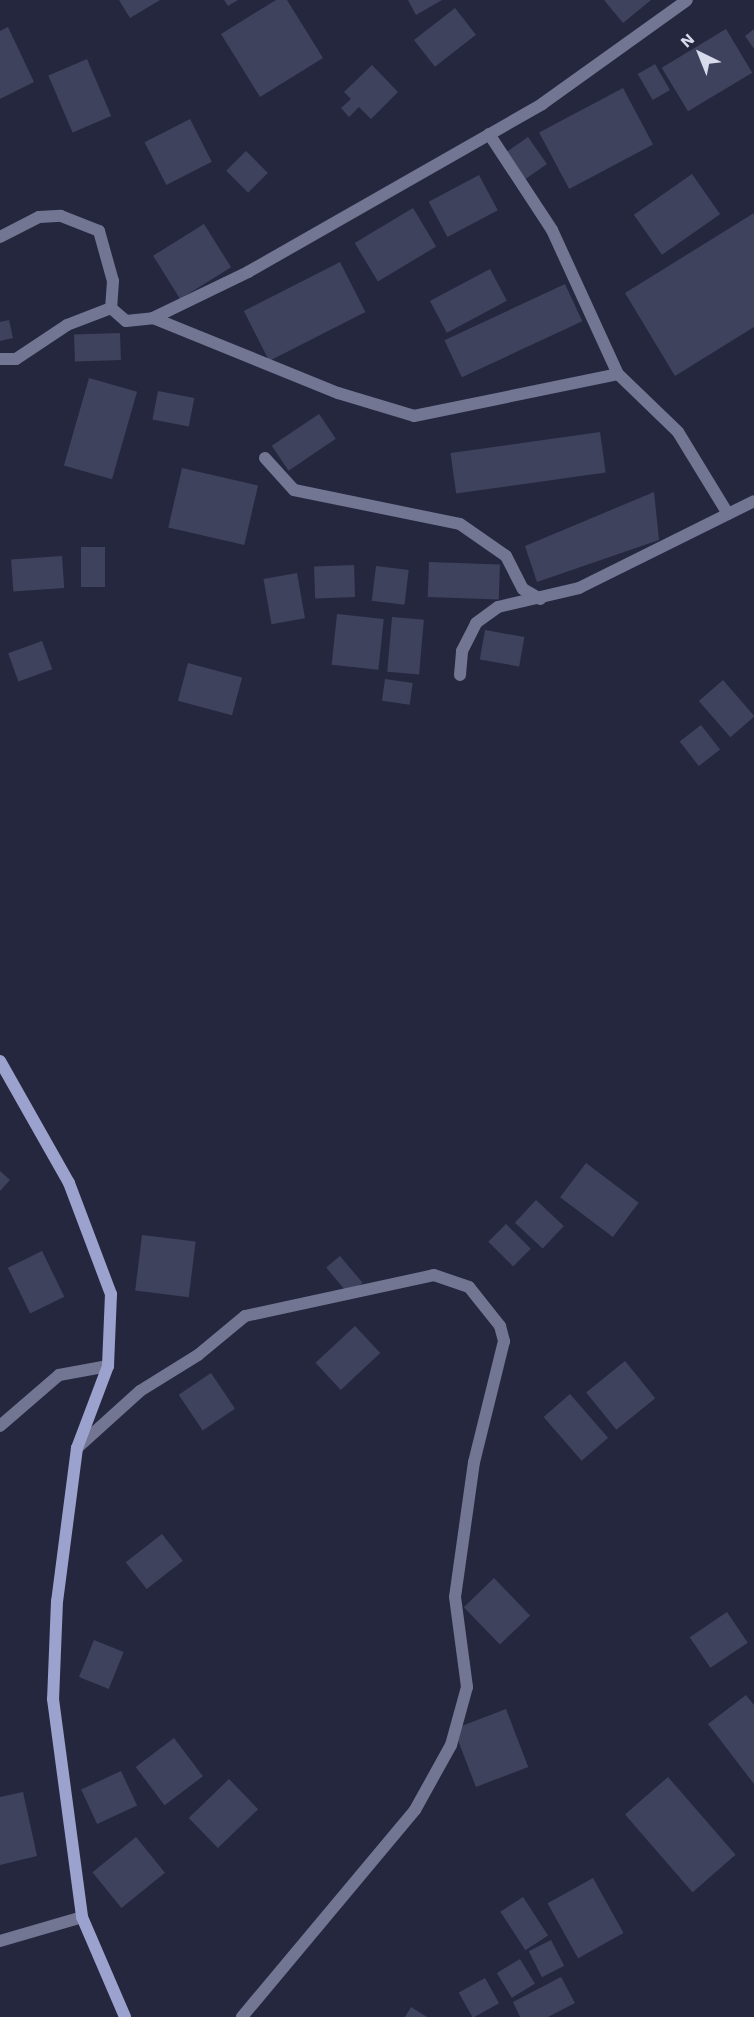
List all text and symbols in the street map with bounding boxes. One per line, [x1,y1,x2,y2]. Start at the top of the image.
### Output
north arrow [670,24,730,84]
text: N [677,29,698,51]

